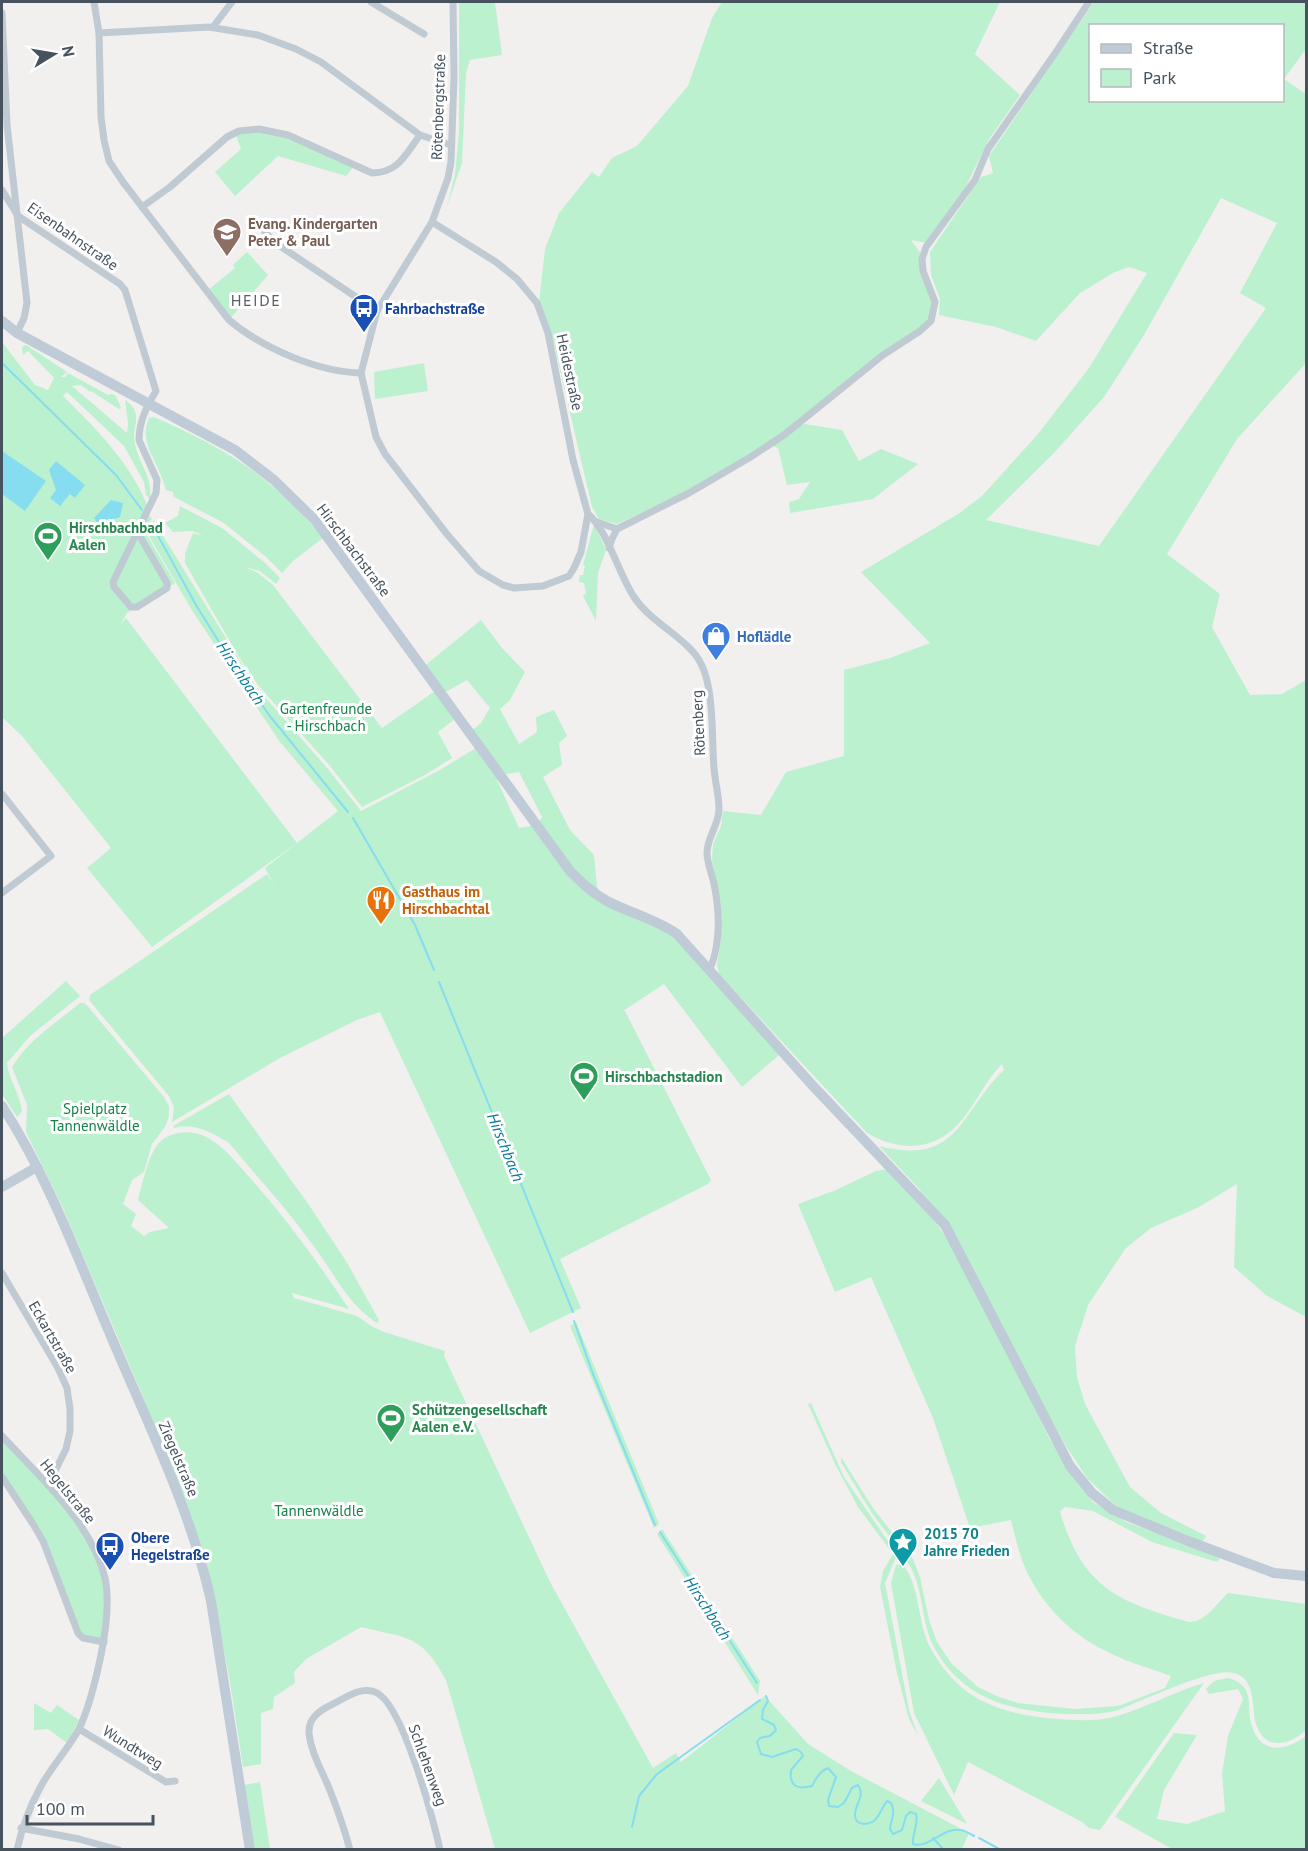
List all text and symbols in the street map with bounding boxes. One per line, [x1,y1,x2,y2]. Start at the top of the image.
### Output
north arrow [24,24,84,84]
legend [1089,24,1284,102]
text: Straße [1143,36,1194,59]
text: N [58,44,80,58]
street label: Rötenbergstraße [427,54,449,160]
text: Park [1143,66,1176,89]
street label: Eisenbahnstraße [24,198,122,274]
place label: Evang. Kindergarten Peter & Paul [248,214,378,250]
school or university icon: Evang. Kindergarten Peter & Paul [211,216,243,258]
district label: HEIDE [231,290,281,310]
bus stop icon: Fahrbachstraße [348,292,380,334]
place label: Fahrbachstraße [385,299,485,318]
street label: Heidestraße [553,332,587,412]
street label: Hirschbachstraße [313,500,395,600]
place label: Hirschbachbad Aalen [69,518,163,554]
sports icon: Hirschbachbad Aalen [32,520,64,562]
shop icon: Hoflädle [700,620,732,662]
place label: Hoflädle [737,627,792,646]
water label: Hirschbach [212,637,270,709]
street label: Rötenberg [687,690,709,756]
park label: Gartenfreunde - Hirschbach [280,699,372,735]
place label: Gasthaus im Hirschbachtal [402,882,490,918]
restaurant icon: Gasthaus im Hirschbachtal [365,884,397,926]
sports icon: Hirschbachstadion [568,1060,600,1102]
place label: Hirschbachstadion [605,1067,723,1086]
park label: Spielplatz Tannenwäldle [50,1099,140,1135]
water label: Hirschbach [483,1110,529,1184]
street label: Eckartstraße [25,1297,81,1377]
place label: Schützengesellschaft Aalen e.V. [412,1400,548,1436]
sports icon: Schützengesellschaft Aalen e.V. [375,1402,407,1444]
street label: Ziegelstraße [155,1418,203,1500]
street label: Hegelstraße [36,1455,100,1527]
park label: Tannenwäldle [274,1501,364,1520]
place label: 2015 70 Jahre Frieden [923,1524,1010,1560]
place icon: 2015 70 Jahre Frieden [887,1526,919,1568]
place label: Obere Hegelstraße [131,1528,210,1564]
bus stop icon: Obere Hegelstraße [94,1530,126,1572]
water label: Hirschbach [680,1572,736,1644]
street label: Wundtweg [99,1721,167,1773]
street label: Schlehenweg [404,1722,452,1808]
scale bar [27,1788,153,1826]
text: 100 m [36,1797,85,1820]

